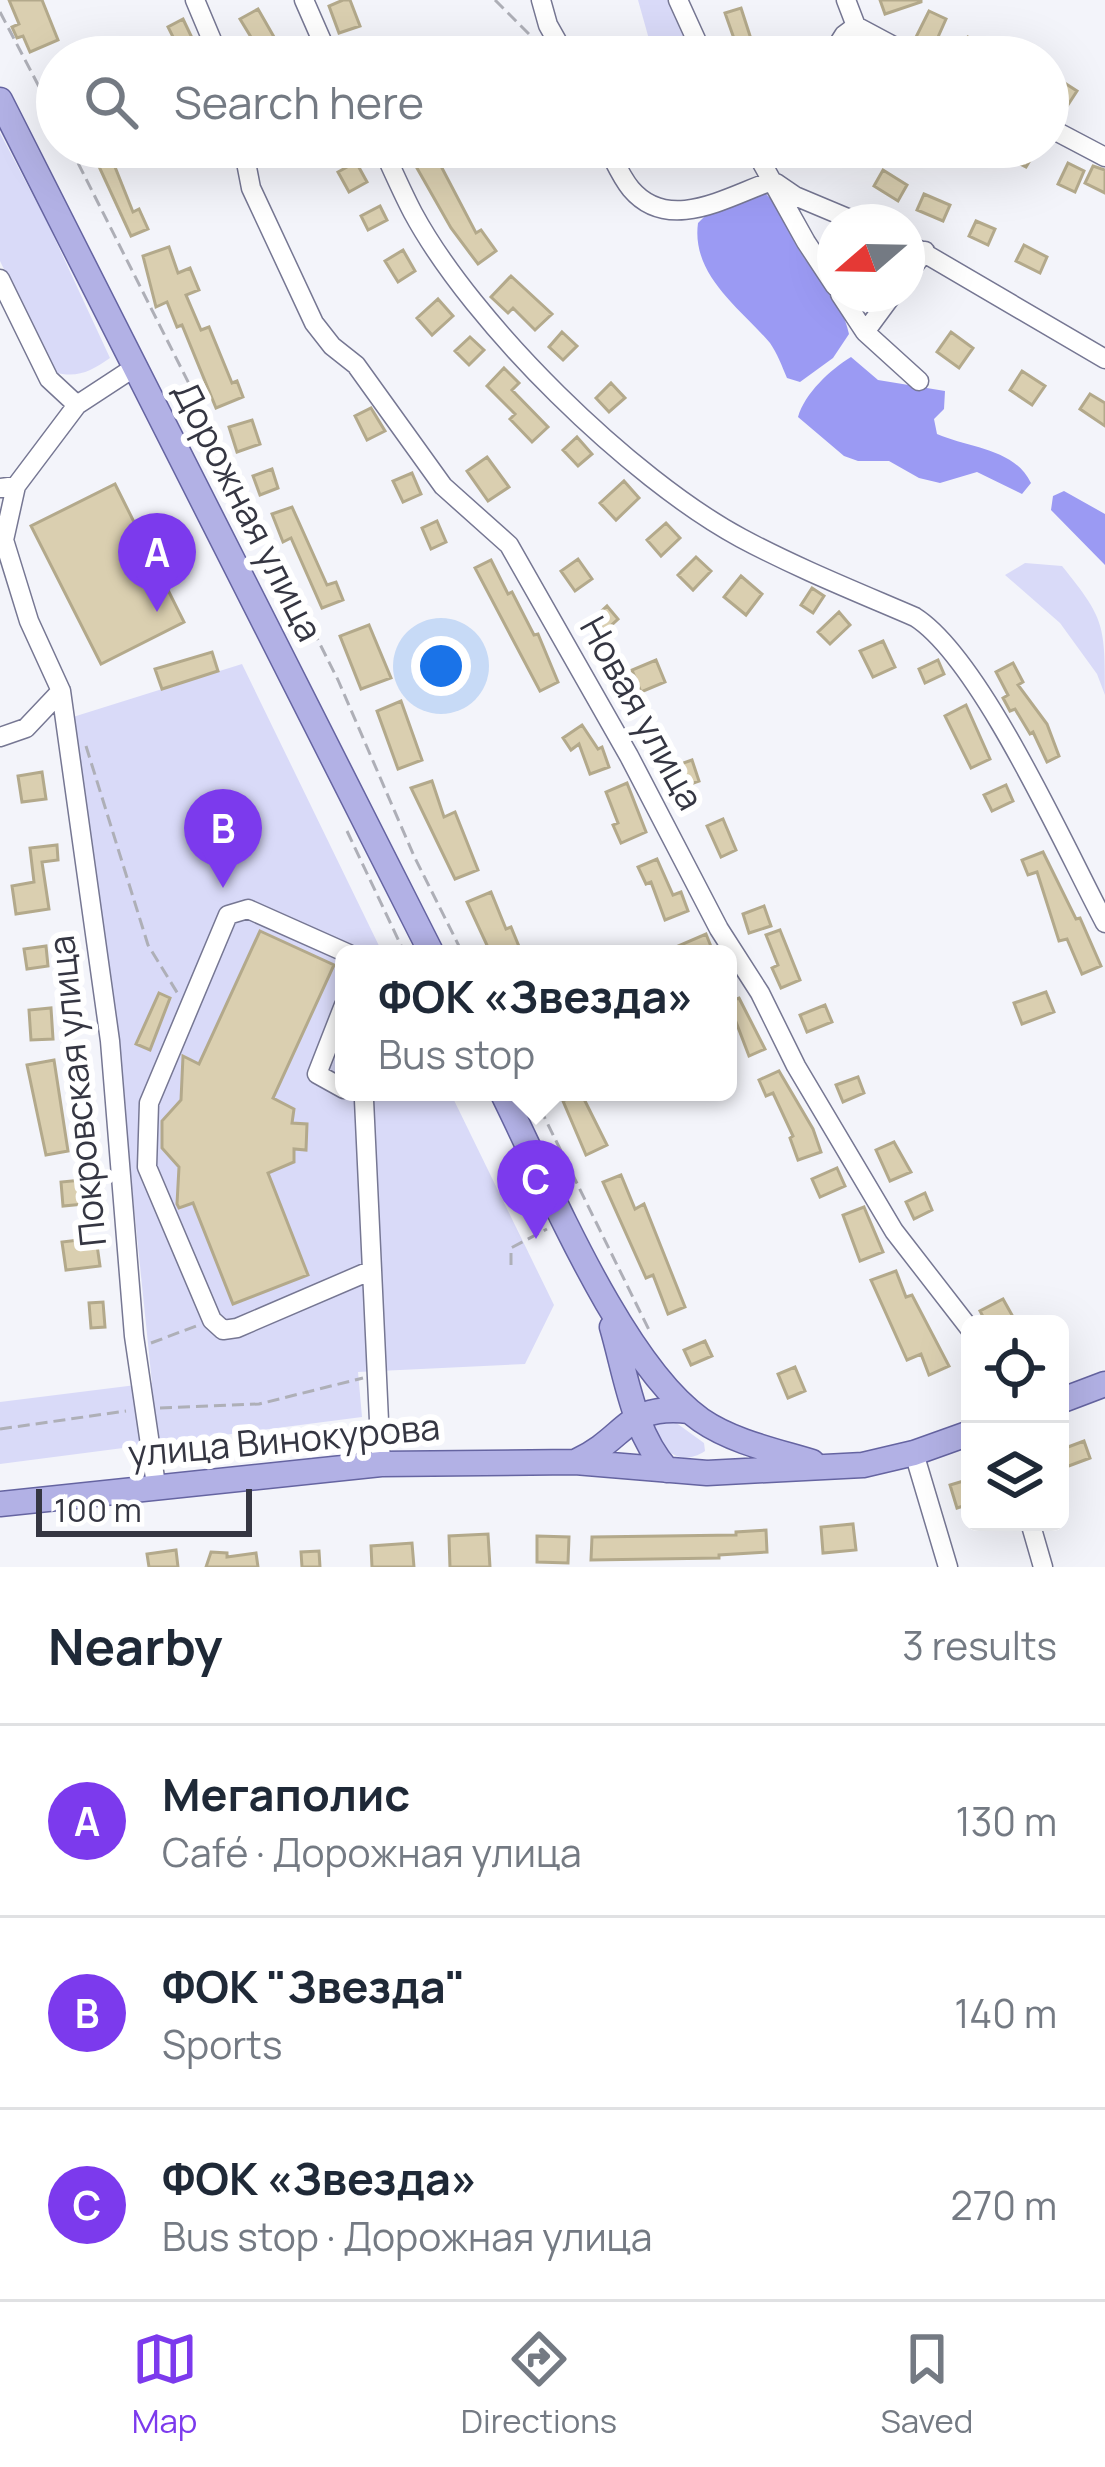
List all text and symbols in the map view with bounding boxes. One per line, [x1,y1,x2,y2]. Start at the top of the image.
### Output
search box [36,36,1069,168]
icon: search [78,69,144,135]
text: Search here [174,71,424,133]
north arrow [817,204,925,312]
street label: Дорожная улица [162,373,335,649]
pin: A [118,513,196,612]
street label: Новая улица [569,607,716,818]
your location [411,636,471,696]
pin: B [184,789,262,888]
street label: Покровская улица [36,933,117,1249]
popup [335,945,737,1101]
text: ФОК «Звезда» [378,965,694,1027]
text: Bus stop [378,1027,535,1081]
pin: C [497,1140,575,1239]
map controls [961,1315,1069,1531]
button: locate [961,1315,1069,1423]
street label: улица Винокурова [126,1401,442,1478]
button: layers [961,1423,1069,1531]
scale bar [36,1483,252,1536]
text: 100 m [54,1487,142,1532]
text: Nearby [48,1611,223,1680]
text: 3 results [902,1618,1057,1672]
text: Мегаполис [162,1763,410,1825]
text: A [74,1794,100,1848]
text: 130 m [956,1794,1057,1848]
text: Café · Дорожная улица [162,1825,582,1879]
text: ФОК "Звезда" [162,1955,466,2017]
text: B [75,1986,99,2040]
text: 140 m [954,1986,1057,2040]
text: Sports [162,2017,282,2071]
text: ФОК «Звезда» [162,2147,477,2209]
text: C [73,2178,101,2232]
text: 270 m [951,2178,1057,2232]
text: Bus stop · Дорожная улица [162,2209,652,2263]
tab: Map [132,2326,198,2443]
tab: Directions [461,2326,617,2443]
tab: Saved [880,2326,973,2443]

